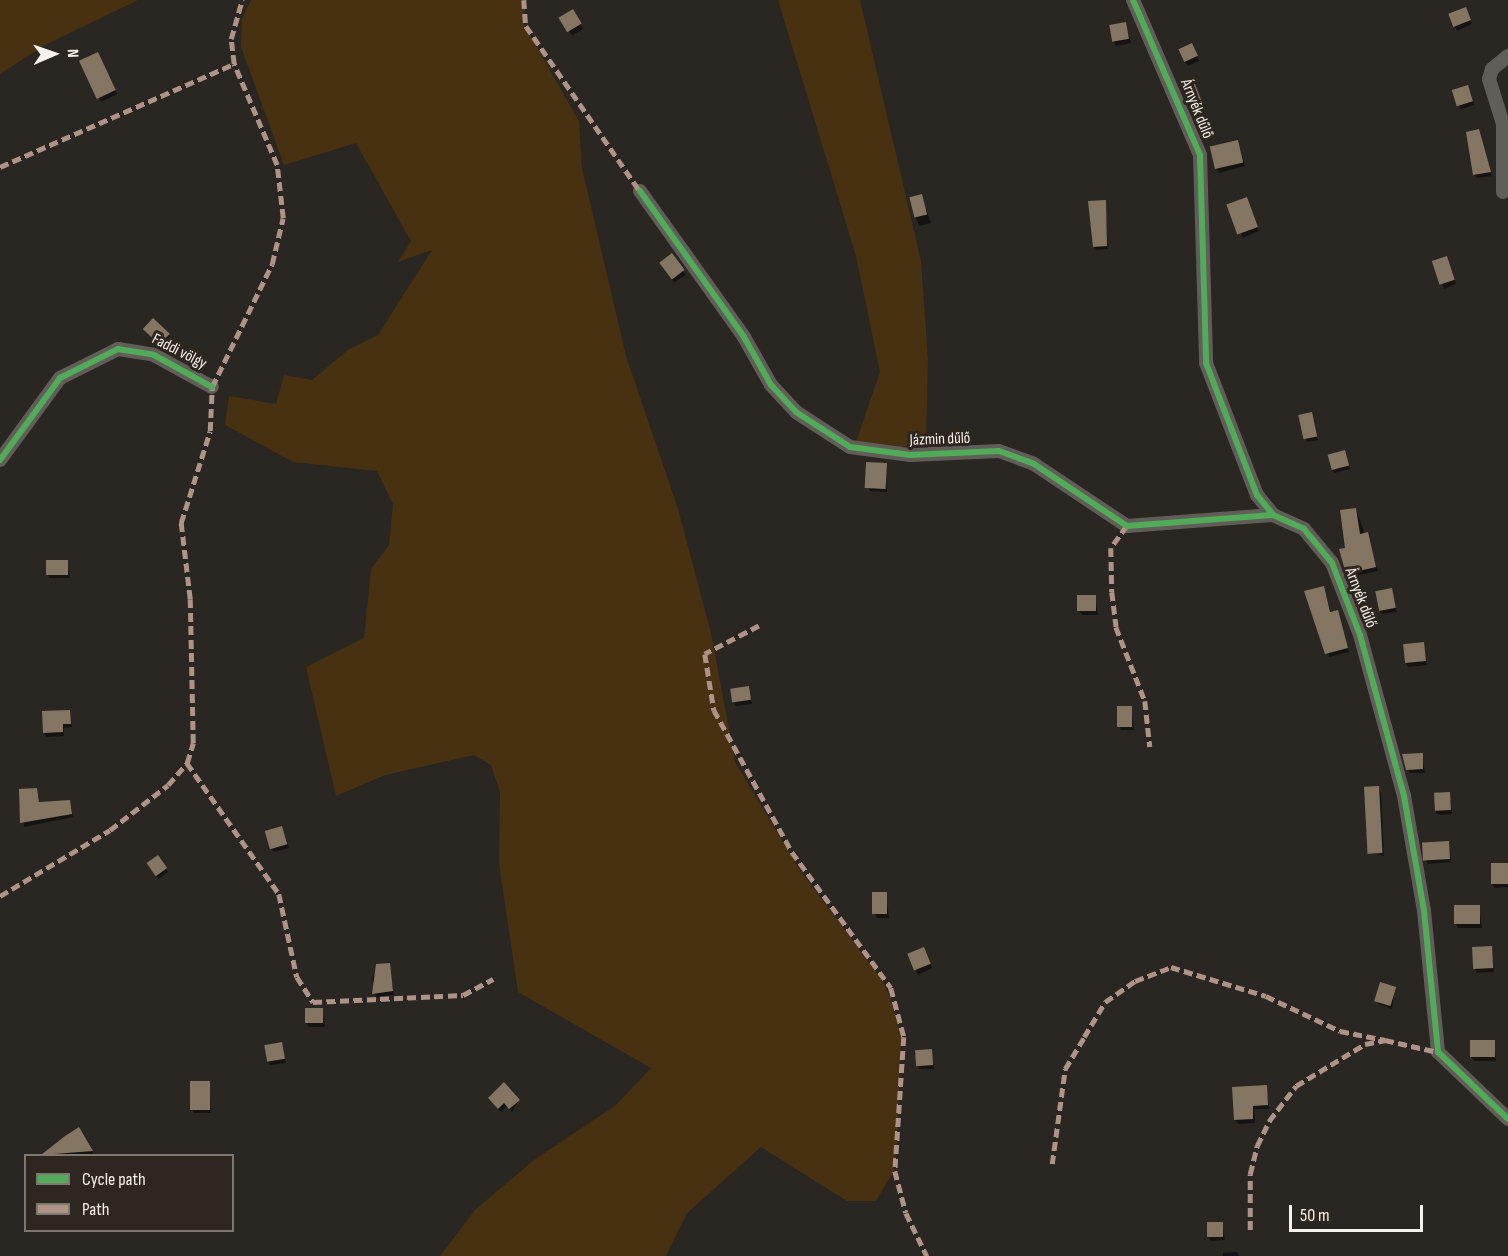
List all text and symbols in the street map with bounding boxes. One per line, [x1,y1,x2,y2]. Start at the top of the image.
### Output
north arrow [24,24,84,84]
text: N [63,49,82,58]
street label: Árnyék dűlő [1175,76,1217,142]
street label: Faddi völgy [148,330,210,374]
street label: Jázmin dűlő [909,429,971,451]
street label: Árnyék dűlő [1340,565,1380,631]
legend [24,1154,234,1232]
text: Cycle path [82,1169,146,1190]
scale bar [1292,1193,1426,1231]
text: Path [82,1199,110,1220]
text: 50 m [1300,1205,1330,1226]

